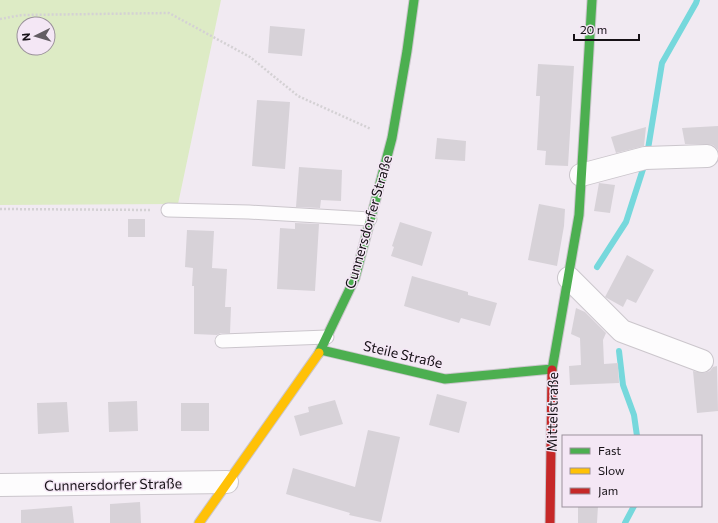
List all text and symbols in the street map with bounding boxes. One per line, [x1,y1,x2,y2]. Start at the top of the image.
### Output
north arrow [16,16,56,56]
scale bar [574,16,639,42]
text: 20 m [580,22,607,36]
text: N [19,32,32,42]
street label: Cunnersdorfer Straße [341,153,395,291]
street label: Steile Straße [362,337,444,371]
street label: Mittelstraße [543,372,561,452]
legend [562,435,702,507]
text: Fast [598,443,621,457]
text: Slow [598,463,625,477]
street label: Cunnersdorfer Straße [44,474,182,494]
text: Jam [598,483,618,498]

